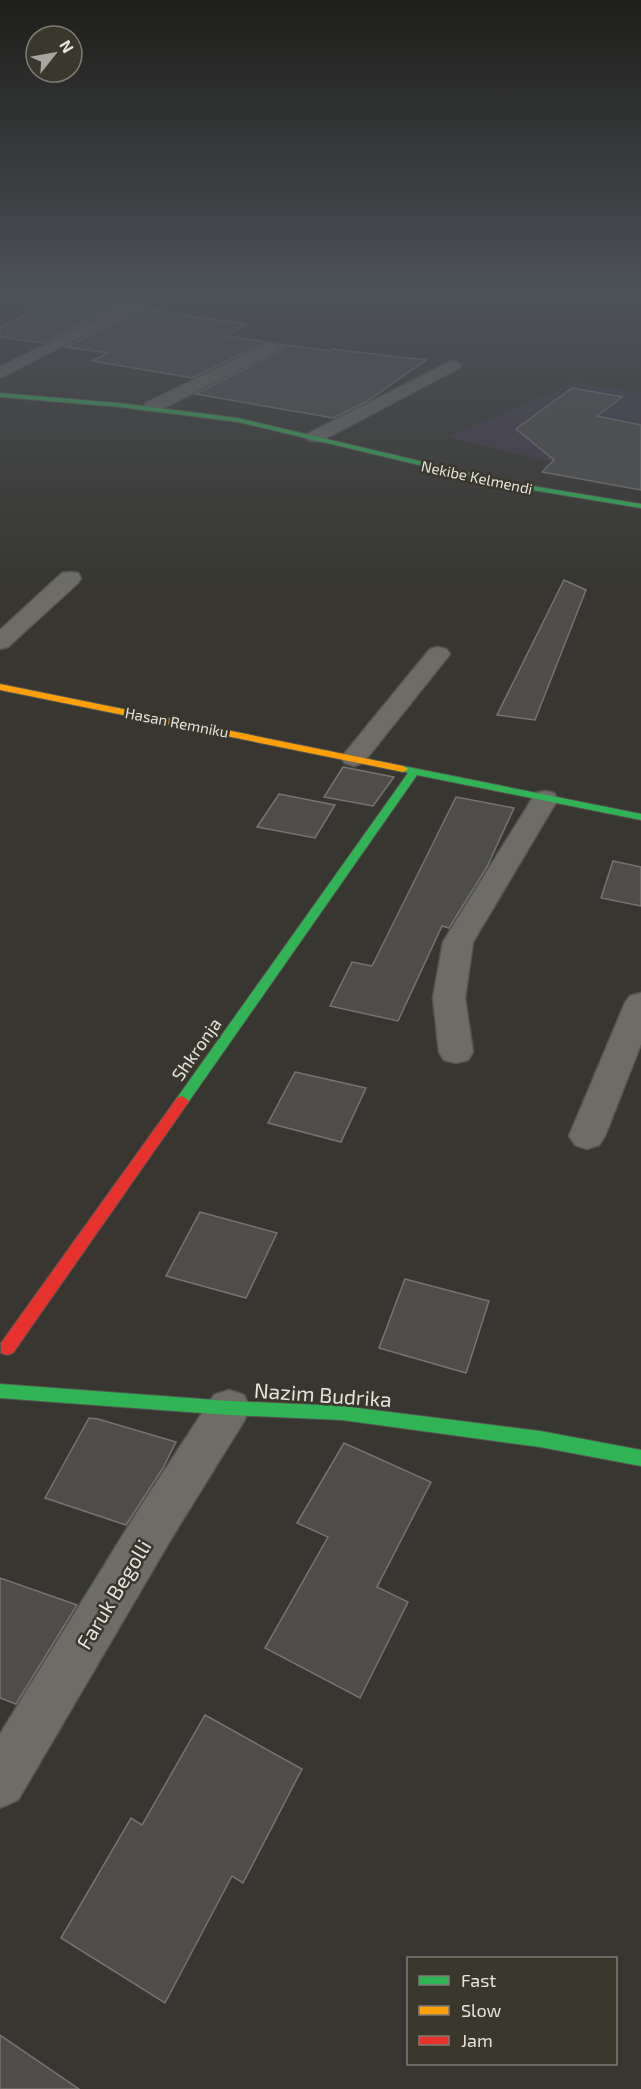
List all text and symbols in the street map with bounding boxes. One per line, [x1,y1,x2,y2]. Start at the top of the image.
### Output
north arrow [24,24,84,84]
text: N [56,36,78,56]
street label: Nekibe Kelmendi [420,456,534,498]
street label: Hasan Remniku [124,703,230,741]
street label: Shkronja [166,1013,226,1085]
street label: Nazim Budrika [253,1377,393,1411]
street label: Faruk Begolli [70,1535,156,1653]
legend [407,1957,617,2065]
text: Fast [461,1969,496,1991]
text: Slow [461,1999,502,2021]
text: Jam [461,2029,493,2051]

